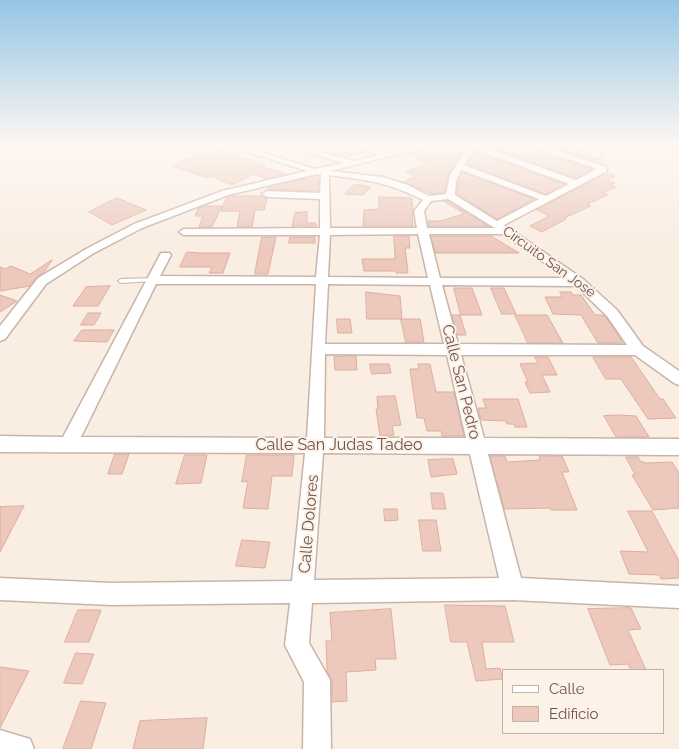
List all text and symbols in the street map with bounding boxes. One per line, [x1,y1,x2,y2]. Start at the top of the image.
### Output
street label: Circuito San José [499,223,599,301]
street label: Calle San Pedro [437,323,485,441]
street label: Calle San Judas Tadeo [256,435,422,455]
street label: Calle Dolores [295,474,323,574]
legend [502,669,664,734]
text: Calle [549,680,584,698]
text: Edificio [549,705,599,723]

